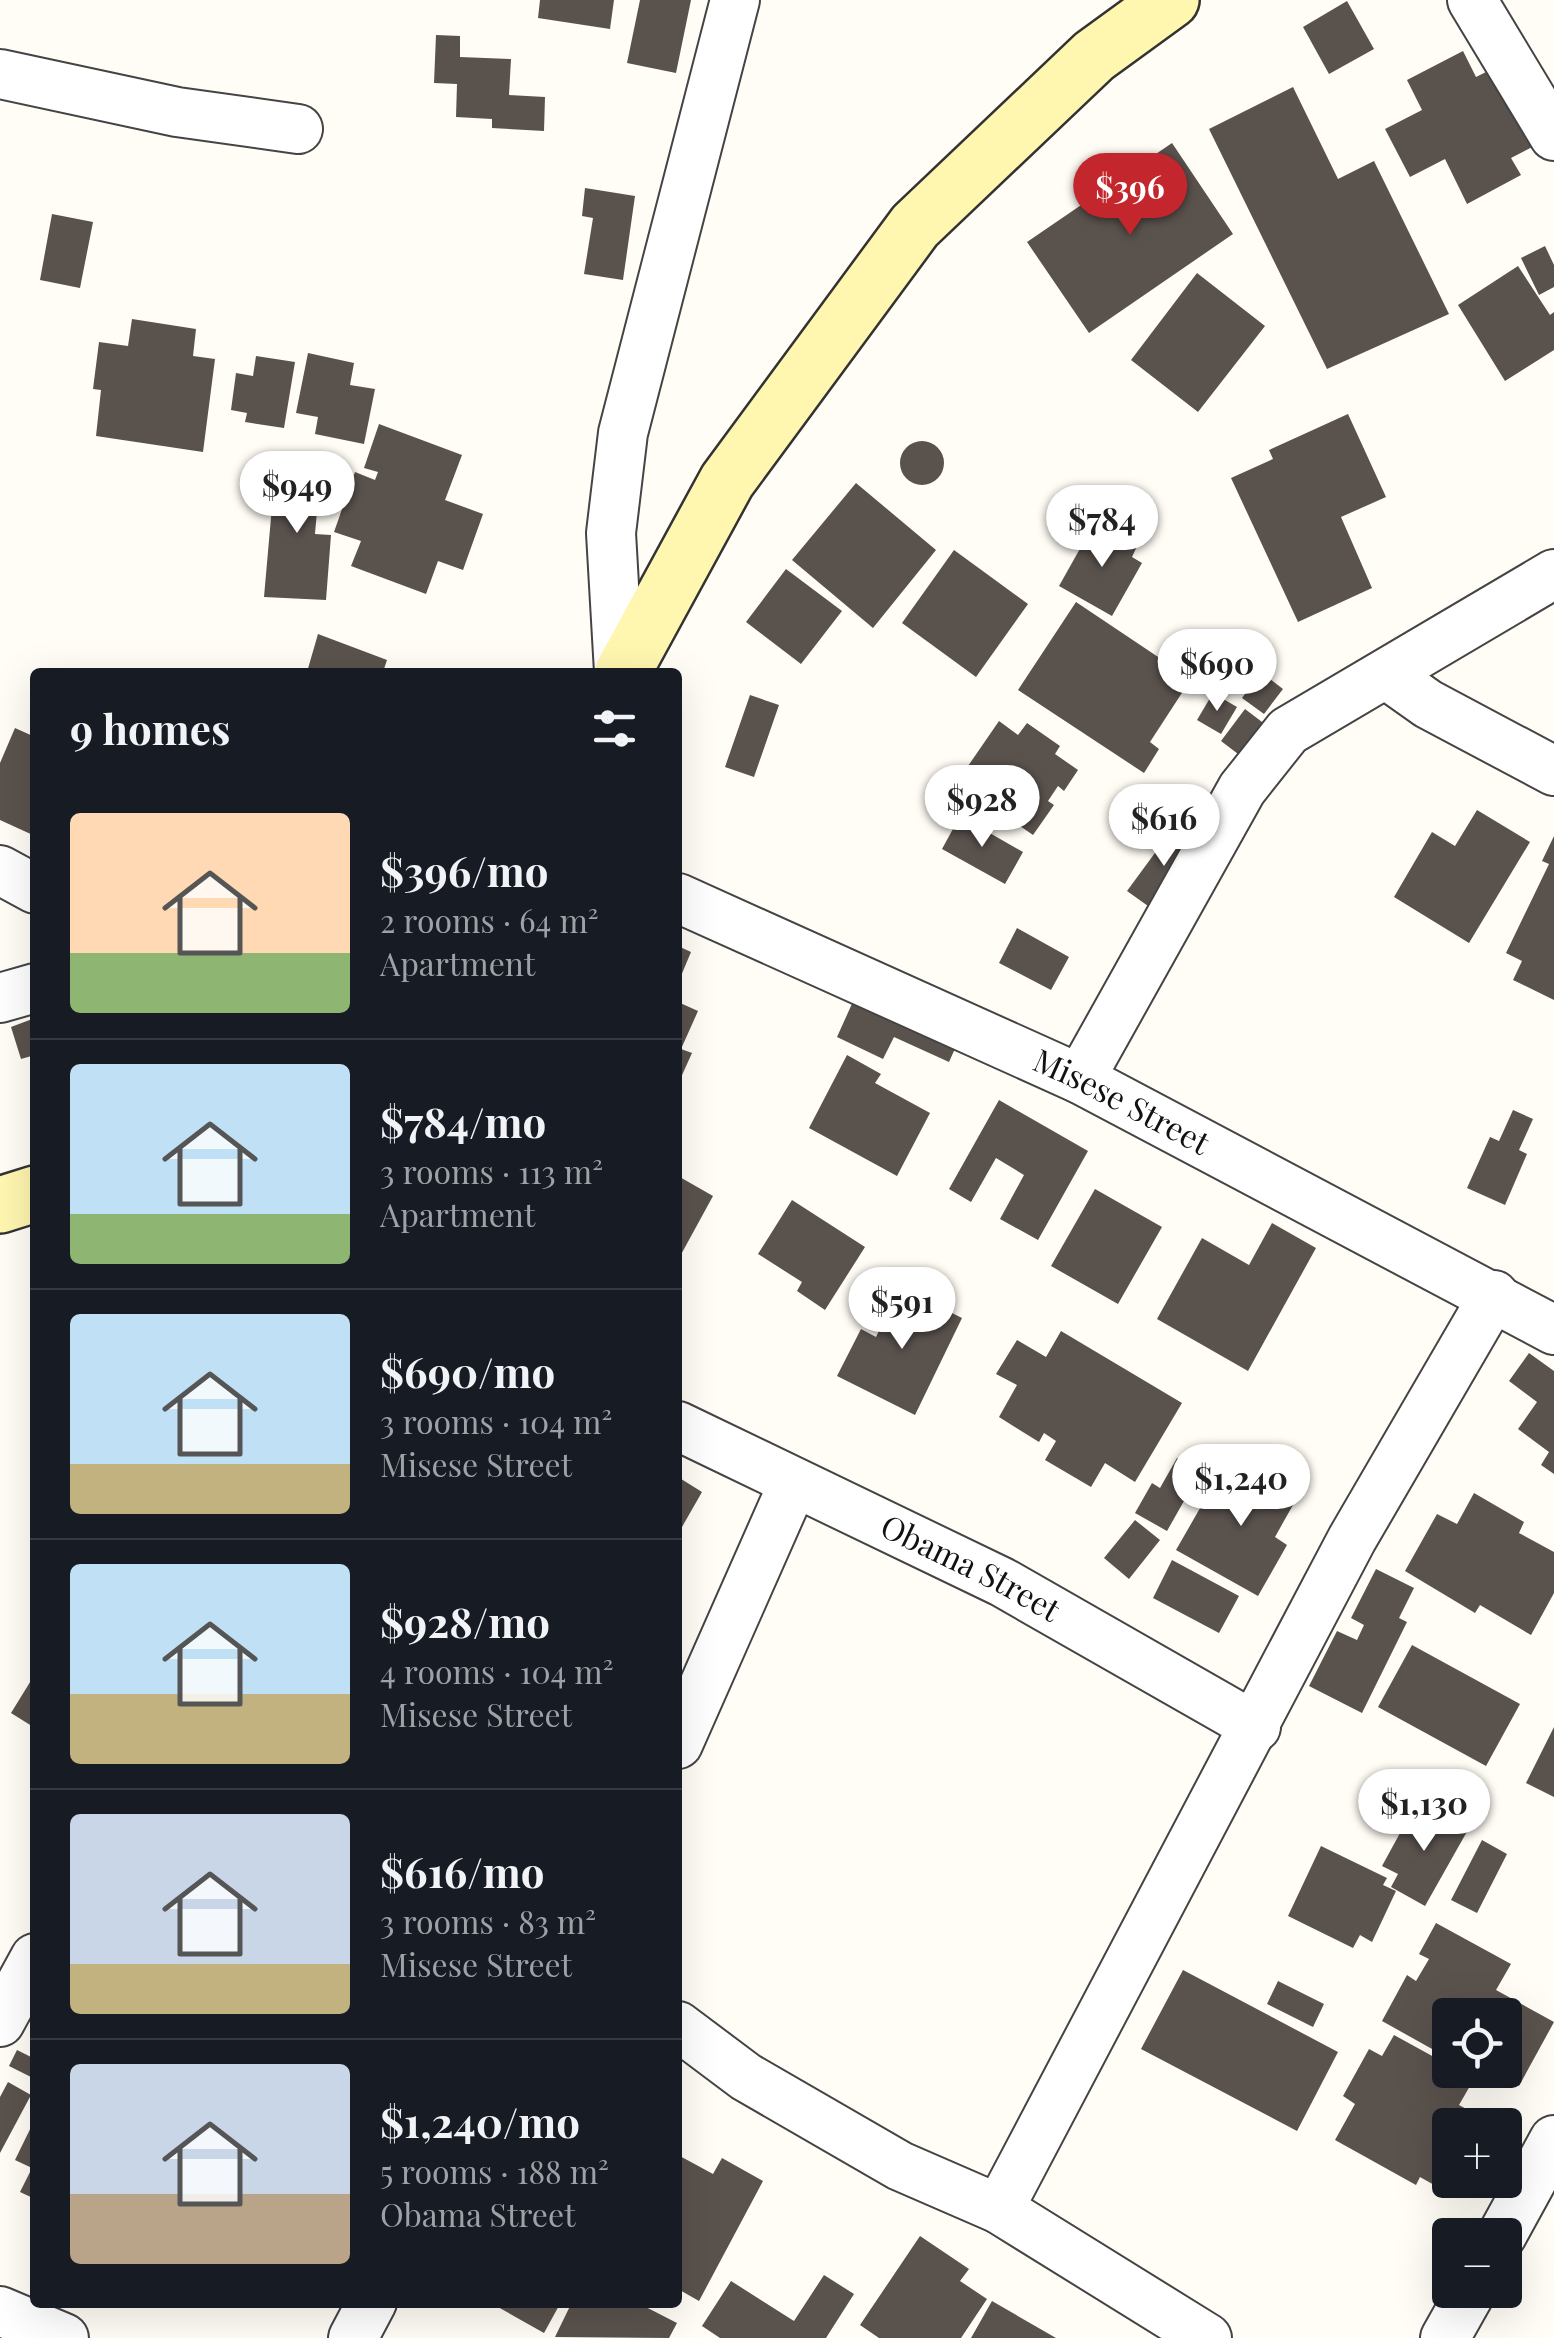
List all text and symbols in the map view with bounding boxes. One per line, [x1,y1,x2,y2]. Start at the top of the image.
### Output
pin: $396 [1071,153,1189,238]
text: $396 [1095,164,1165,207]
pin: $949 [238,451,356,536]
text: $949 [262,462,332,505]
pin: $784 [1043,485,1161,570]
text: $784 [1068,496,1136,539]
pin: $690 [1158,629,1276,714]
text: $690 [1180,640,1254,683]
text: 9 homes [70,700,230,756]
icon: filters [587,701,642,756]
pin: $928 [923,765,1041,850]
text: $928 [947,776,1017,819]
pin: $616 [1105,784,1223,869]
text: $616 [1131,795,1197,838]
text: $396/mo [380,842,548,898]
icon: home [150,853,270,973]
text: 2 rooms · 64 m² [380,898,599,941]
text: Apartment [380,941,535,984]
street label: Misese Street [1028,1037,1218,1163]
text: $784/mo [380,1093,546,1149]
icon: home [150,1104,270,1224]
text: 3 rooms · 113 m² [380,1149,603,1192]
text: Apartment [380,1192,535,1235]
pin: $591 [843,1267,961,1352]
text: $591 [870,1278,934,1321]
text: $690/mo [380,1343,555,1399]
icon: home [150,1354,270,1474]
text: 3 rooms · 104 m² [380,1399,612,1442]
text: Misese Street [380,1442,572,1485]
pin: $1,240 [1160,1444,1322,1529]
text: $1,240 [1194,1455,1288,1498]
street label: Obama Street [874,1503,1069,1630]
text: $928/mo [380,1593,550,1649]
icon: home [150,1604,270,1724]
text: 4 rooms · 104 m² [380,1649,614,1692]
text: Misese Street [380,1692,572,1735]
pin: $1,130 [1343,1769,1505,1854]
text: $1,130 [1380,1780,1468,1823]
text: $616/mo [380,1843,545,1899]
icon: home [150,1854,270,1974]
text: 3 rooms · 83 m² [380,1899,596,1942]
text: Misese Street [380,1942,572,1985]
map controls [1432,1998,1522,2308]
button: locate [1432,1998,1522,2088]
text: $1,240/mo [380,2093,580,2149]
icon: home [150,2104,270,2224]
button: + [1432,2108,1522,2198]
text: 5 rooms · 188 m² [380,2149,609,2192]
text: Obama Street [380,2192,576,2235]
button: − [1432,2218,1522,2308]

